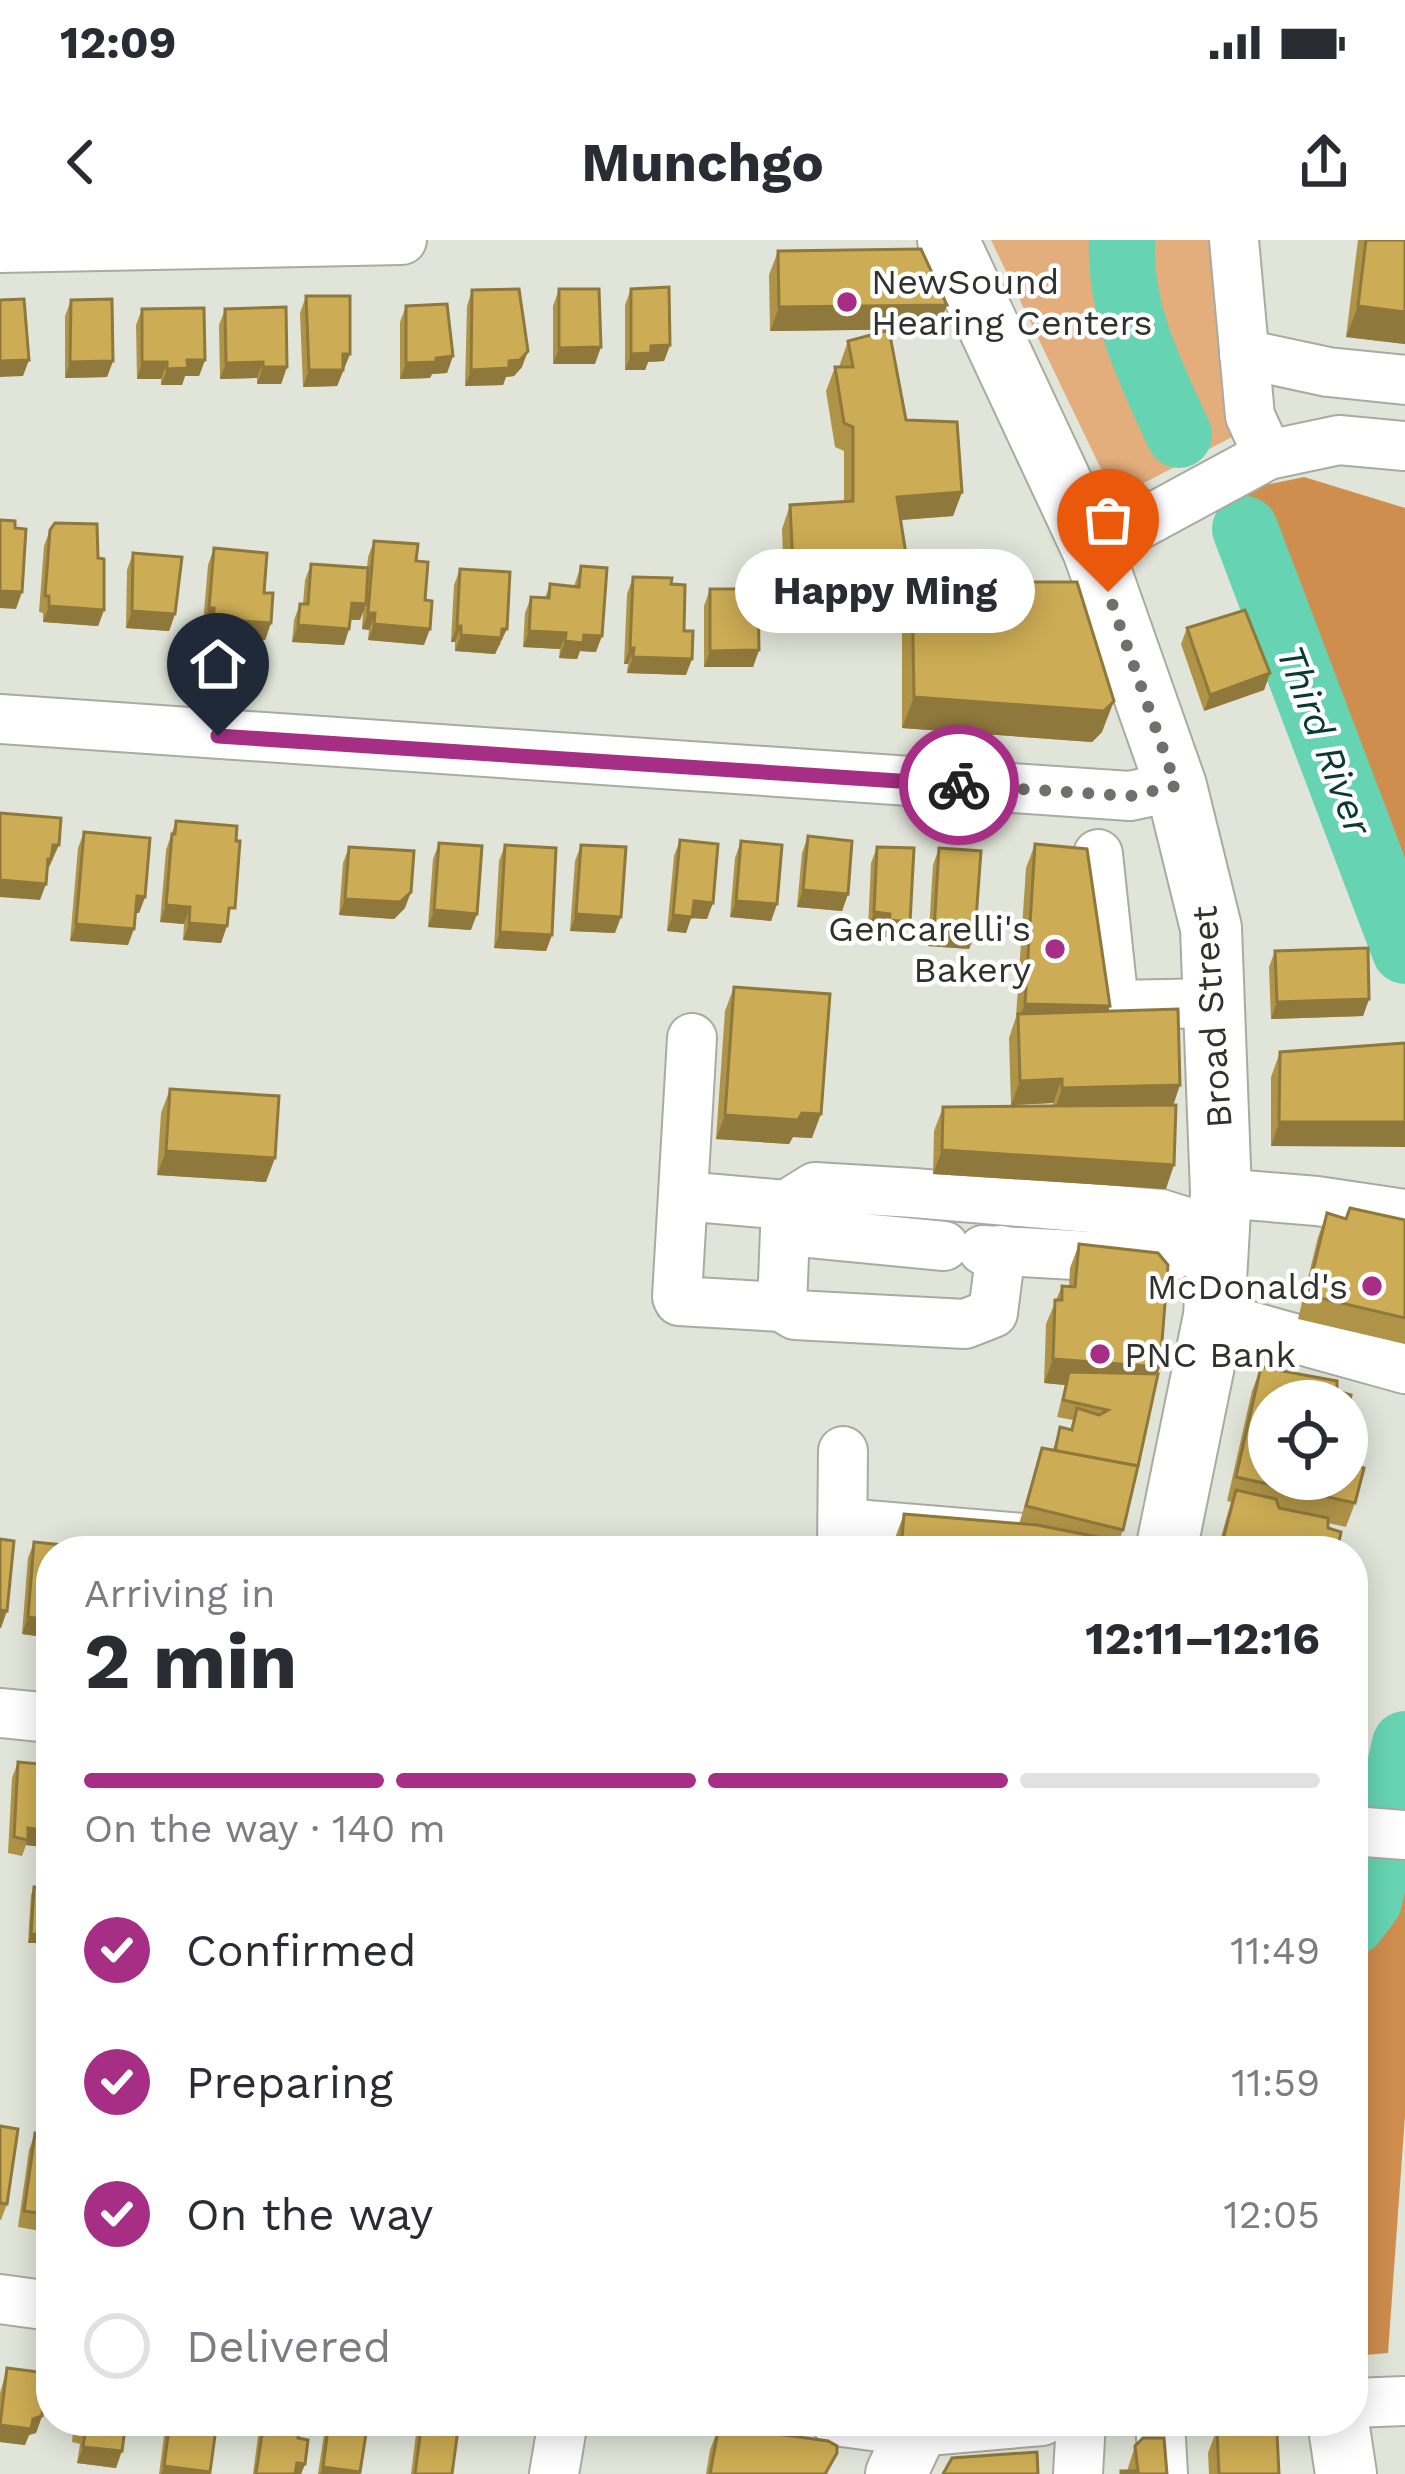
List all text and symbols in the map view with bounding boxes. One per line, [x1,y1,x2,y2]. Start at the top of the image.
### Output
text: 12:09 [60,16,177,69]
icon: back [48,129,114,195]
icon: share [1291,129,1357,195]
text: Munchgo [581,131,824,194]
place label: NewSound Hearing Centers [871,261,1153,344]
marker: NewSound Hearing Centers [834,289,860,315]
pin [1057,469,1159,592]
icon: bag [1075,487,1141,553]
callout: Happy Ming [736,550,1036,634]
text: Happy Ming [773,568,997,613]
pin [167,613,269,736]
icon: home [185,631,251,697]
water label: Third River [1268,639,1382,843]
courier [899,725,1019,845]
icon: bike [926,752,992,818]
street label: Broad Street [1183,904,1241,1130]
place label: Gencarelli's Bakery [828,908,1031,991]
marker: Gencarelli's Bakery [1042,936,1068,962]
place label: McDonald's [1147,1266,1348,1308]
marker: McDonald's [1359,1273,1385,1299]
place label: PNC Bank [1124,1334,1296,1376]
marker: PNC Bank [1087,1341,1113,1367]
map controls [1248,1380,1368,1500]
button: locate [1248,1380,1368,1500]
text: Arriving in [84,1571,275,1616]
text: 12:11–12:16 [1085,1612,1320,1665]
text: 2 min [84,1615,297,1707]
text: On the way · 140 m [84,1806,446,1851]
icon: check [84,1917,150,1983]
text: Confirmed [186,1924,417,1977]
text: 11:49 [1230,1928,1320,1973]
icon: check [84,2049,150,2115]
text: Preparing [186,2056,393,2109]
text: 11:59 [1231,2060,1320,2105]
icon: check [84,2181,150,2247]
text: On the way [186,2188,433,2241]
text: 12:05 [1224,2192,1320,2237]
text: Delivered [186,2320,391,2373]

